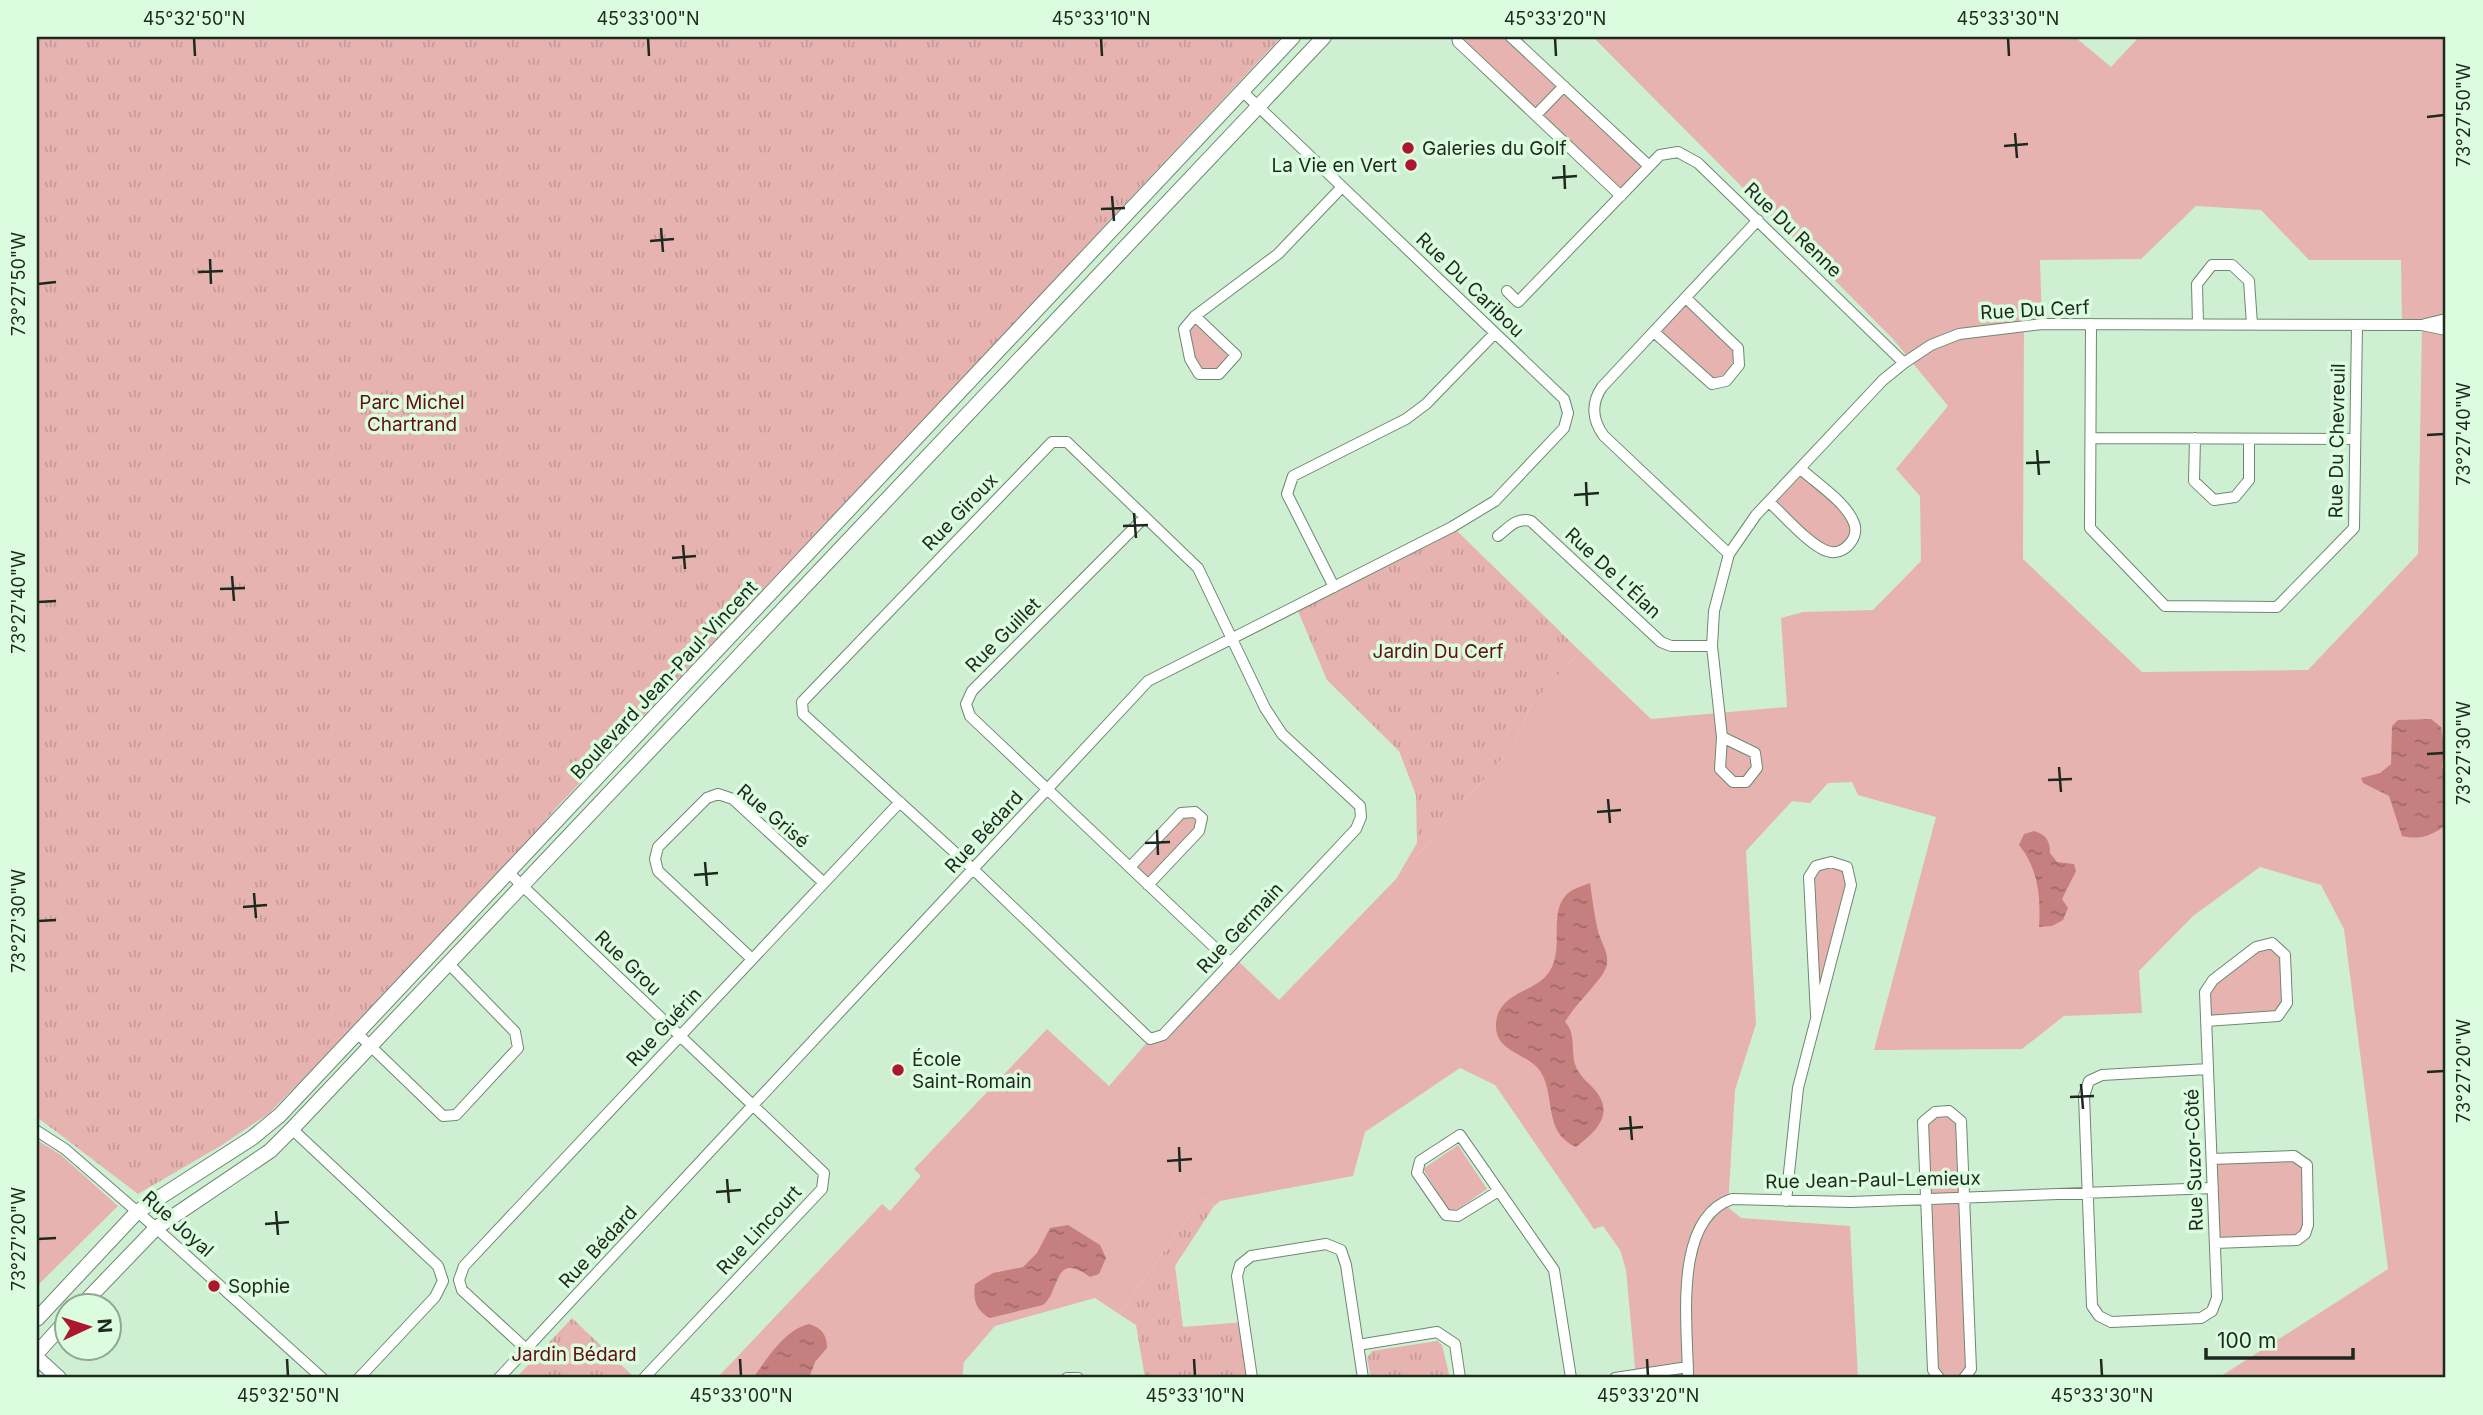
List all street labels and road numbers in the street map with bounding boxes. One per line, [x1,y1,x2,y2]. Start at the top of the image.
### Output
street label: Rue Du Renne [1739,178,1847,282]
street label: Rue Du Caribou [1411,228,1529,342]
street label: Rue Du Cerf [1980,296,2090,324]
street label: Rue Du Chevreuil [2324,363,2350,519]
street label: Rue Giroux [918,469,1002,555]
street label: Rue De L'Élan [1560,522,1666,623]
street label: Boulevard Jean-Paul-Vincent [566,576,762,784]
street label: Rue Guillet [961,593,1045,677]
street label: Rue Grisé [732,779,814,853]
street label: Rue Bédard [940,786,1028,878]
street label: Rue Germain [1192,878,1288,978]
street label: Rue Grou [590,926,666,1000]
street label: Rue Guérin [622,983,706,1071]
street label: Rue Suzor-Côté [2180,1088,2208,1232]
street label: Rue Jean-Paul-Lemieux [1765,1167,1981,1193]
street label: Rue Lincourt [712,1181,806,1279]
street label: Rue Joyal [138,1186,218,1262]
street label: Rue Bédard [554,1201,642,1293]

